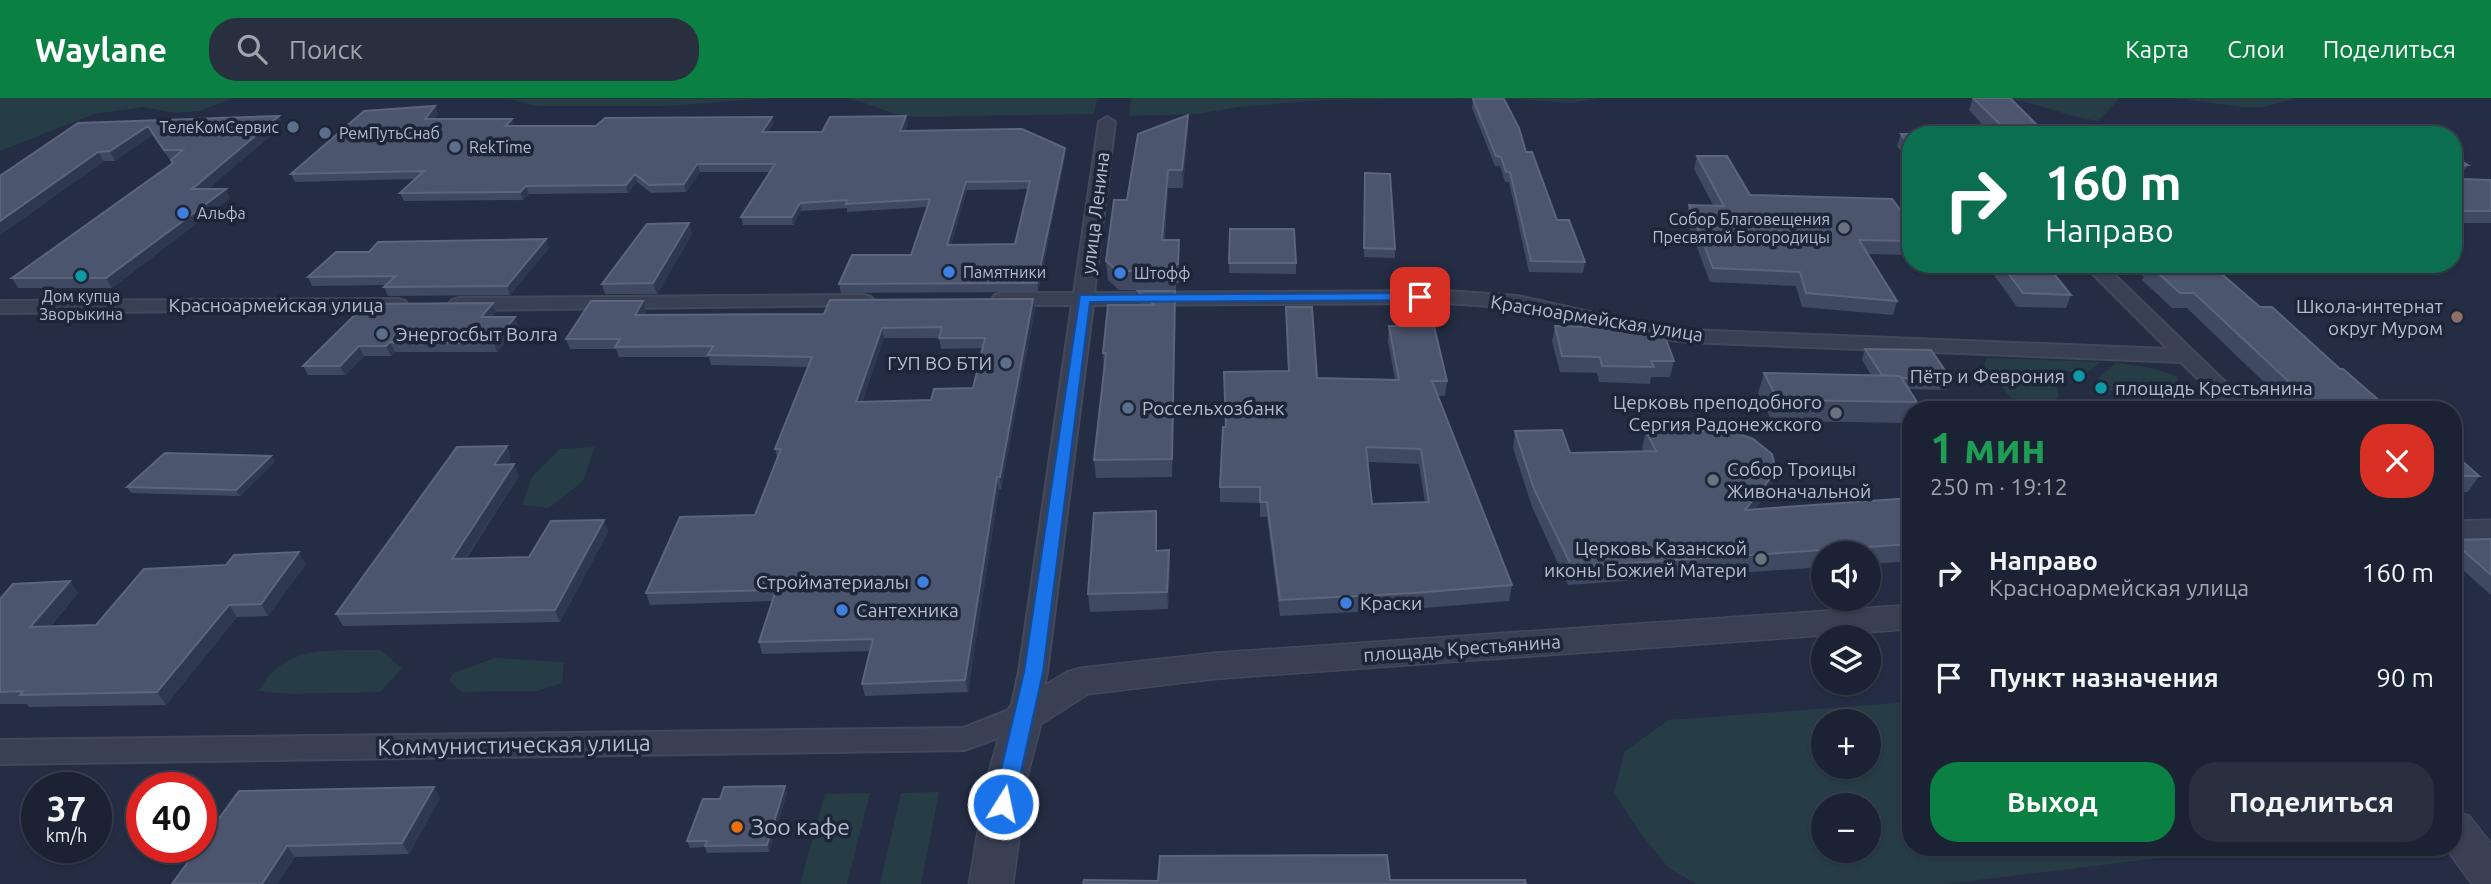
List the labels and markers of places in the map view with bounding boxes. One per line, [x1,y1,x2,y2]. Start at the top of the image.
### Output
place label: ТелеКомСервис [159,118,280,136]
marker: ТелеКомСервис [285,119,301,135]
place label: РемПутьСнаб [339,124,440,142]
marker: РемПутьСнаб [317,125,333,141]
place label: RekTime [469,138,532,156]
marker: RekTime [447,139,463,155]
place label: Альфа [197,204,246,222]
marker: Альфа [175,205,191,221]
place label: Собор Благовещения Пресвятой Богородицы [1652,210,1830,246]
marker: Собор Благовещения Пресвятой Богородицы [1836,220,1852,236]
place label: Памятники [963,263,1046,281]
marker: Памятники [941,264,957,280]
place label: Штофф [1134,264,1190,282]
marker: Штофф [1112,265,1128,281]
pin [1390,267,1450,327]
marker: Дом купца Зворыкина [73,268,89,284]
place label: Дом купца Зворыкина [39,287,123,323]
place label: Школа-интернат округ Муром [2296,295,2444,339]
marker: Школа-интернат округ Муром [2449,309,2465,325]
place label: Энергосбыт Волга [396,323,558,345]
marker: Энергосбыт Волга [374,326,390,342]
place label: ГУП ВО БТИ [887,352,992,374]
marker: ГУП ВО БТИ [998,355,1014,371]
place label: Пётр и Феврония [1910,365,2065,387]
marker: Пётр и Феврония [2071,368,2087,384]
place label: площадь Крестьянина [2115,377,2313,399]
marker: площадь Крестьянина [2093,380,2109,396]
place label: Церковь преподобного Сергия Радонежского [1613,391,1822,435]
place label: Россельхозбанк [1142,397,1285,419]
marker: Россельхозбанк [1120,400,1136,416]
marker: Церковь преподобного Сергия Радонежского [1828,405,1844,421]
place label: Собор Троицы Живоначальной [1727,458,1871,502]
marker: Собор Троицы Живоначальной [1705,472,1721,488]
place label: Церковь Казанской иконы Божией Матери [1544,537,1747,581]
marker: Церковь Казанской иконы Божией Матери [1753,551,1769,567]
place label: Стройматериалы [756,571,909,593]
marker: Стройматериалы [915,574,931,590]
place label: Краски [1360,592,1422,614]
marker: Краски [1338,595,1354,611]
place label: Сантехника [856,599,959,621]
marker: Сантехника [834,602,850,618]
place label: Зоо кафе [751,814,850,839]
marker: Зоо кафе [729,819,745,835]

